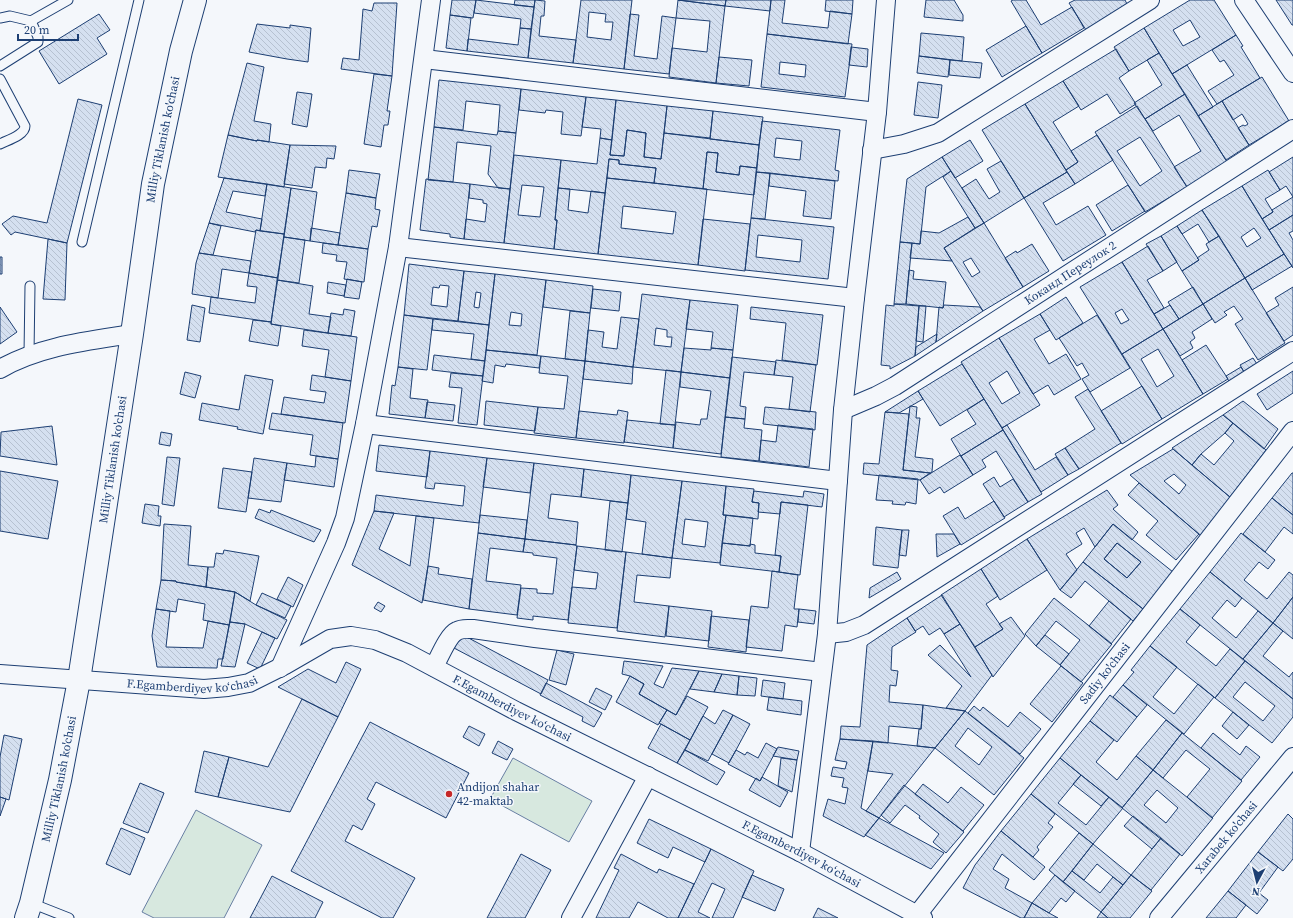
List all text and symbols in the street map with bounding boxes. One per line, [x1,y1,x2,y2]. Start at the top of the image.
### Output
scale bar [18,16,78,42]
text: 20 m [24,22,50,38]
street label: Milliy Tiklanish ko'chasi [142,74,184,204]
street label: Коканд Πереулок 2 [1021,237,1119,308]
street label: Milliy Tiklanish ko'chasi [95,394,130,524]
street label: Sadiy ko'chasi [1076,639,1134,707]
street label: F.Egamberdiyev kо‘chasi [450,671,575,745]
street label: F.Egamberdiyev kо‘chasi [126,672,261,697]
street label: Milliy Tiklanish ko'chasi [38,714,80,844]
place label: Andijon shahar 42-maktab [457,779,539,809]
marker: Andijon shahar 42-maktab [444,789,454,799]
street label: Xarabek ko'chasi [1191,798,1261,877]
street label: F.Egamberdiyev kо‘chasi [739,817,864,891]
north arrow [1237,862,1277,902]
text: N [1251,883,1261,899]

